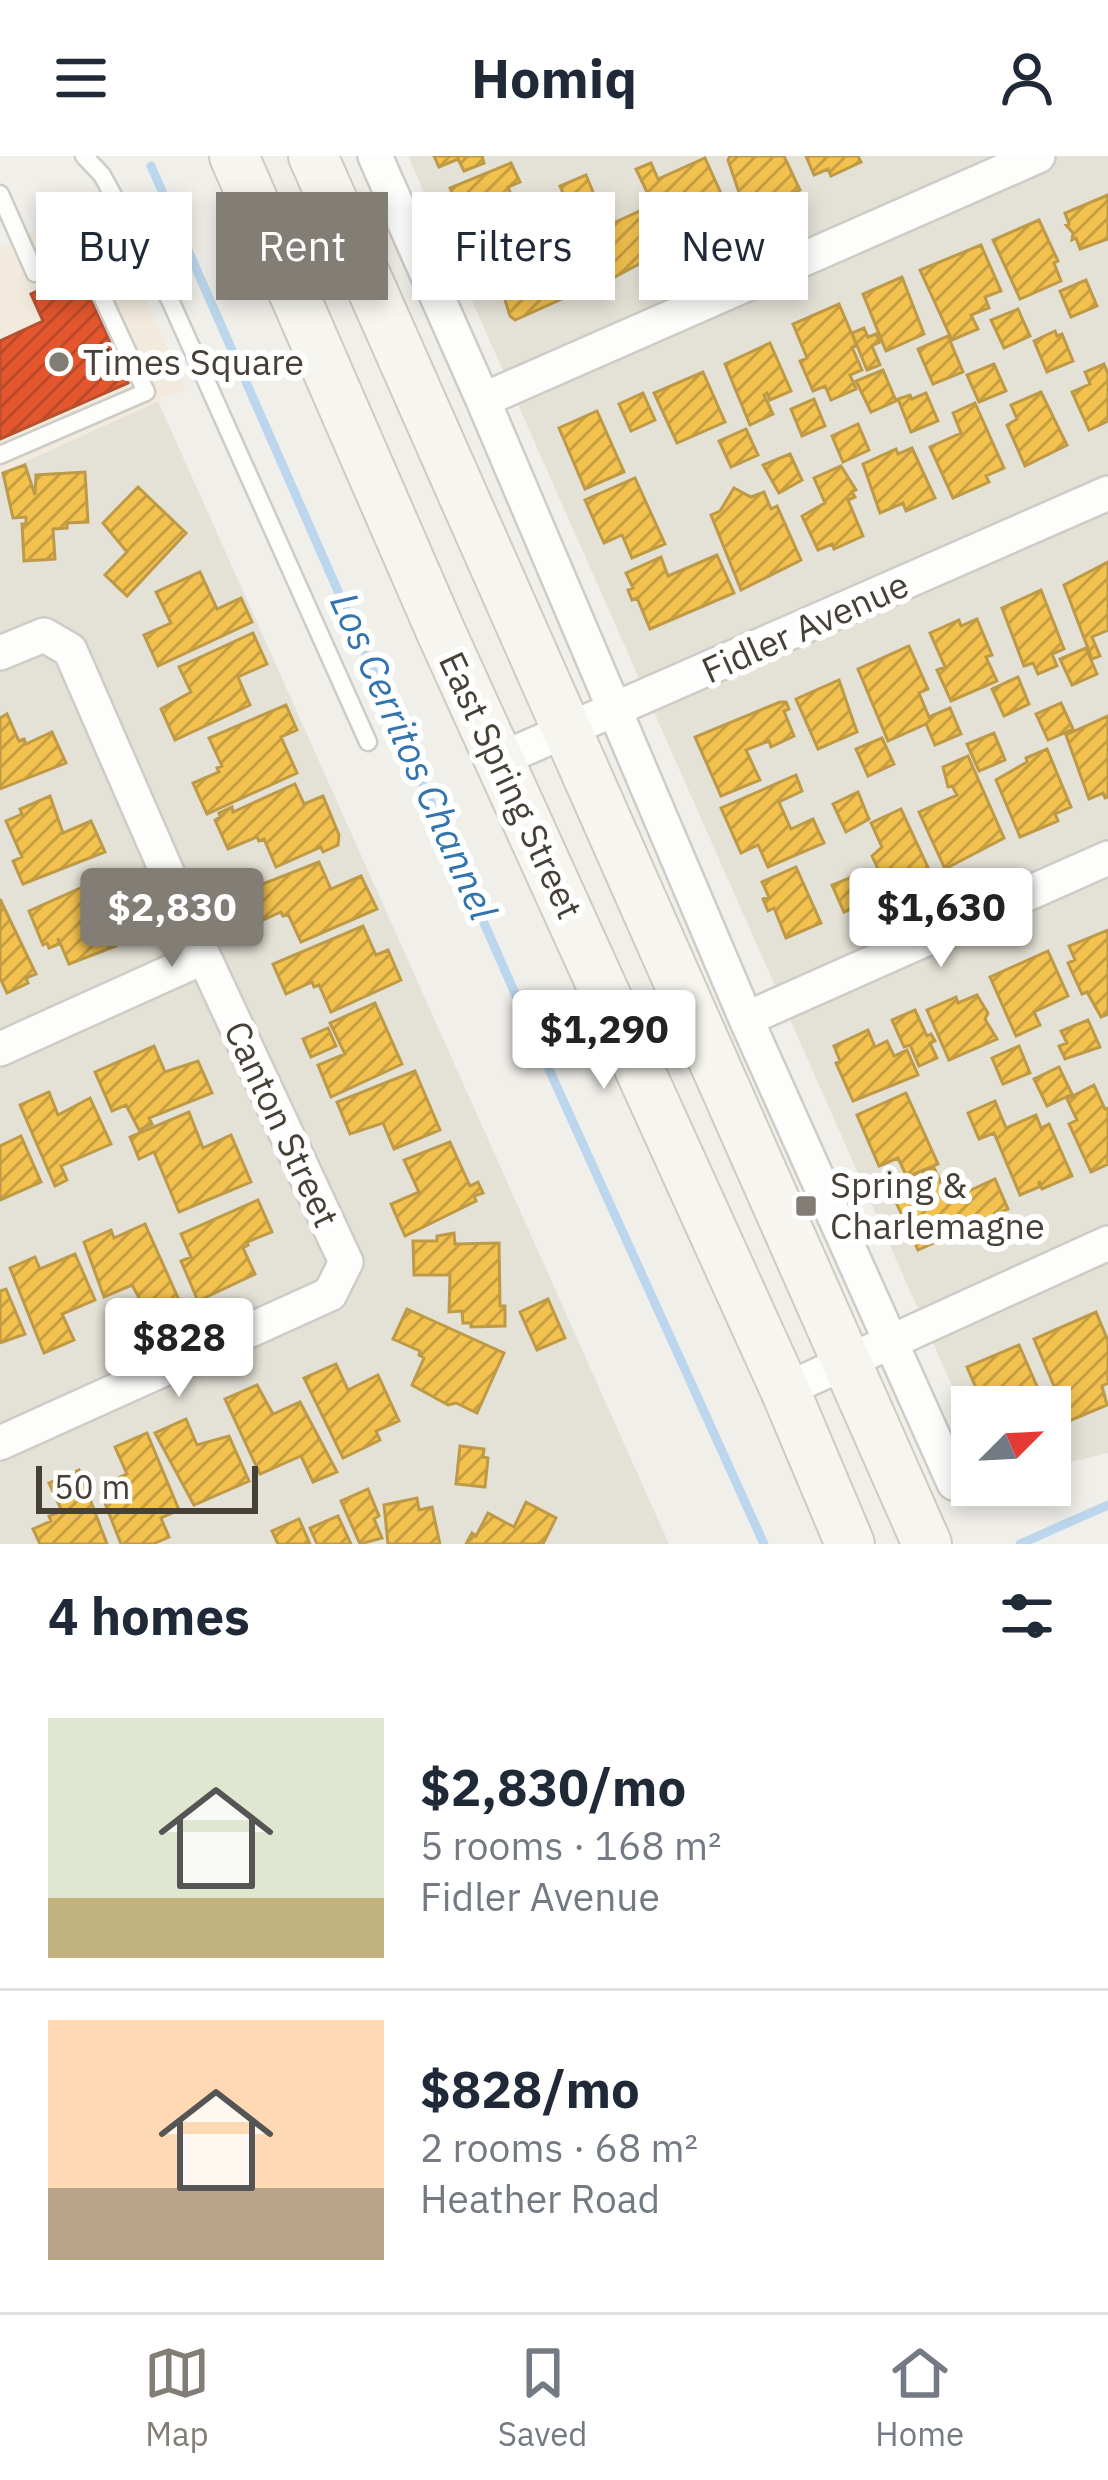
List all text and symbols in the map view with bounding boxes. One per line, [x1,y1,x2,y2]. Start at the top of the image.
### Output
text: Homiq [471,43,637,113]
icon: menu [48,45,114,111]
icon: person [994,45,1060,111]
chip: Buy [36,192,192,300]
chip: Rent [216,192,388,300]
chip: Filters [412,192,615,300]
chip: New [639,192,808,300]
place label: Times Square [83,338,304,385]
marker: Times Square [46,349,72,375]
street label: Fidler Avenue [694,560,916,693]
water label: Los Cerritos Channel [319,584,510,928]
street label: East Spring Street [429,644,594,926]
pin: $2,830 [74,868,270,970]
pin: $1,630 [843,868,1039,970]
text: $2,830 [107,881,237,932]
text: $1,630 [876,881,1006,932]
pin: $1,290 [506,990,702,1092]
text: $1,290 [539,1003,669,1054]
street label: Canton Street [214,1013,351,1234]
place label: Spring & Charlemagne [830,1161,1045,1249]
marker: Spring & Charlemagne [793,1193,819,1219]
pin: $828 [108,1298,250,1400]
text: $828 [132,1311,226,1362]
north arrow [951,1386,1071,1506]
map controls [951,1386,1071,1506]
scale bar [36,1460,258,1513]
text: 50 m [54,1465,130,1508]
text: 4 homes [48,1583,250,1649]
icon: filters [994,1583,1060,1649]
text: $2,830/mo [420,1754,686,1820]
icon: home [144,1766,288,1910]
text: 5 rooms · 168 m² [420,1820,722,1871]
text: Fidler Avenue [420,1871,660,1922]
text: $828/mo [420,2056,640,2122]
icon: home [144,2068,288,2212]
text: 2 rooms · 68 m² [420,2122,698,2173]
text: Heather Road [420,2173,660,2224]
tab: Map [144,2340,210,2455]
tab: Saved [498,2340,588,2455]
tab: Home [875,2340,964,2455]

